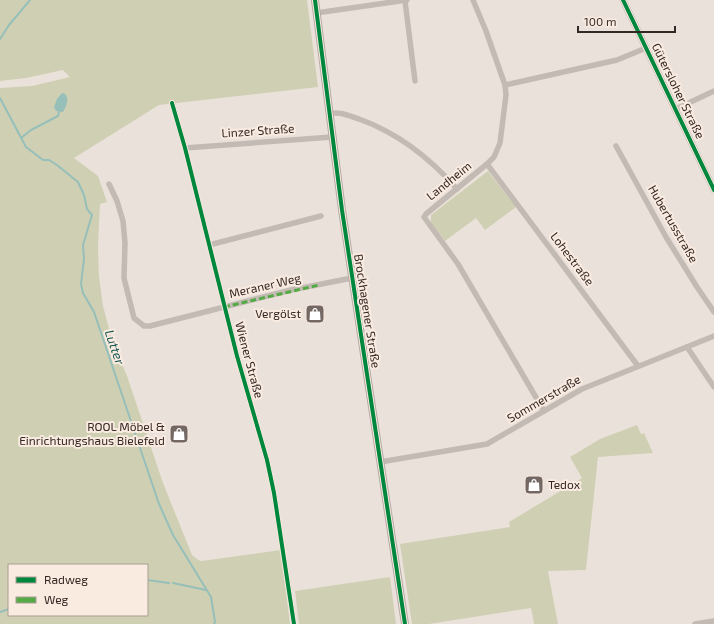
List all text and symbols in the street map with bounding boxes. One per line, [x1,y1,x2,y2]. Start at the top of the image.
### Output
scale bar [578,8,675,34]
text: 100 m [584,14,616,28]
street label: Gütersloher Straße [650,41,708,141]
street label: Linzer Straße [221,120,295,140]
street label: Landheim [423,158,474,203]
street label: Hubertusstraße [646,182,702,265]
street label: Lohestraße [548,229,597,288]
street label: Brockhagener Straße [352,253,384,369]
street label: Meraner Weg [228,270,302,300]
shop icon: Vergölst [304,303,326,325]
place label: Vergölst [255,306,301,320]
street label: Wiener Straße [233,320,267,400]
water label: Lutter [102,327,129,367]
street label: Sommerstraße [504,371,583,425]
place label: ROOL Möbel & Einrichtungshaus Bielefeld [19,419,165,447]
shop icon: ROOL Möbel & Einrichtungshaus Bielefeld [168,423,190,445]
shop icon: Tedox [523,474,545,496]
place label: Tedox [548,477,581,491]
legend [8,564,148,616]
text: Radweg [44,572,88,586]
text: Weg [44,592,69,606]

